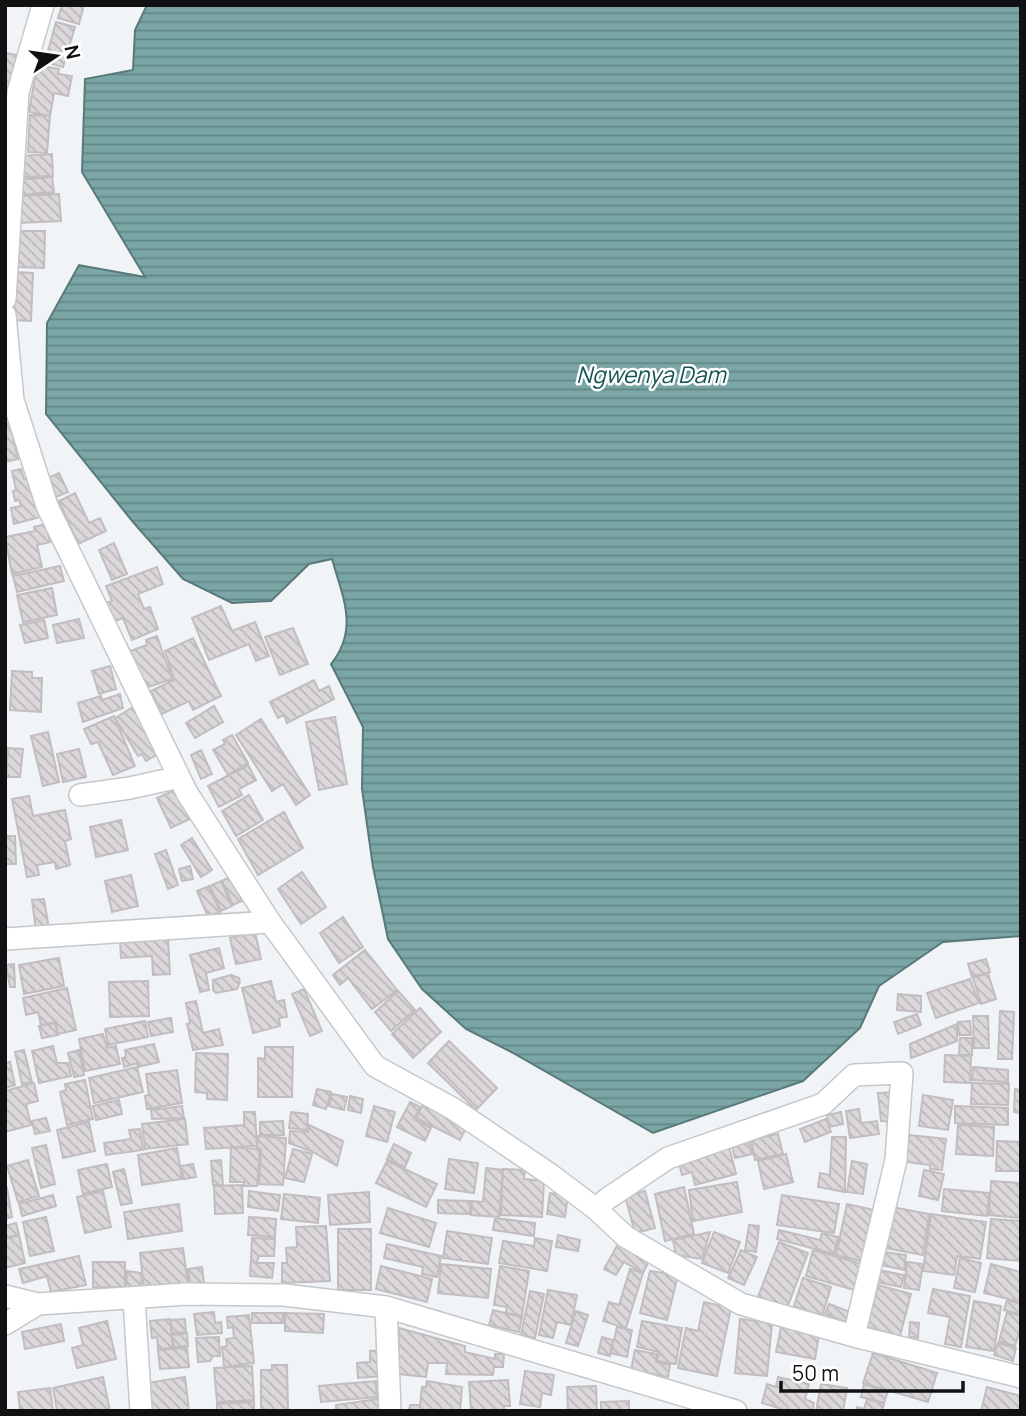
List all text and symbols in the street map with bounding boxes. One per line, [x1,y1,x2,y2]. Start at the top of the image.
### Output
north arrow [21,21,91,91]
text: N [58,43,87,62]
water label: Ngwenya Dam [576,358,727,390]
scale bar [781,1350,963,1394]
text: 50 m [792,1359,839,1387]

